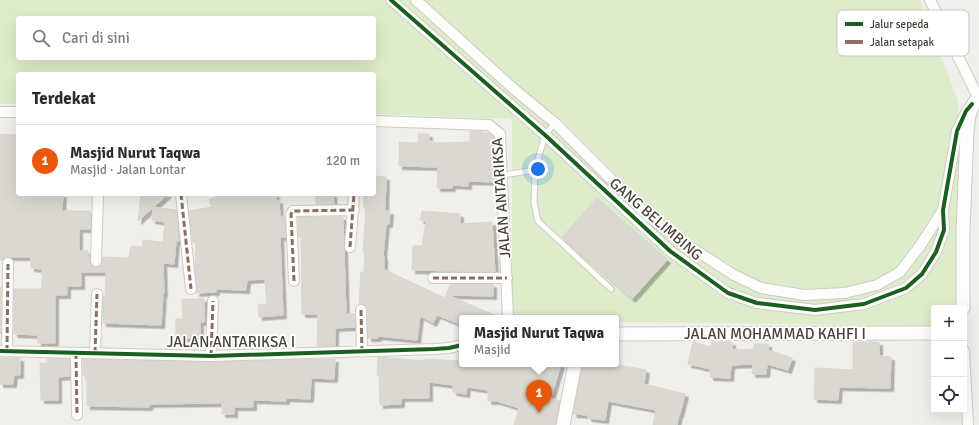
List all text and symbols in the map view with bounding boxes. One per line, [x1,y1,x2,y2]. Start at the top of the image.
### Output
legend [837,10,969,56]
search box [16,16,376,60]
text: Jalur sepeda [870,18,929,31]
icon: search [30,27,52,49]
text: Cari di sini [62,29,130,47]
text: Jalan setapak [870,36,935,49]
text: Terdekat [32,88,96,109]
street label: JALAN ANTARIKSA [488,137,514,259]
text: Masjid Nurut Taqwa [70,144,200,162]
text: 1 [41,153,49,169]
text: 120 m [326,153,360,169]
your location [528,159,548,179]
text: Masjid · Jalan Lontar [70,162,185,178]
street label: GANG BELIMBING [606,174,706,264]
map controls [931,305,967,413]
button: + [931,305,967,341]
popup [459,315,619,367]
text: Masjid Nurut Taqwa [474,324,604,342]
street label: JALAN MOHAMMAD KAHFI I [684,325,866,343]
street label: JALAN ANTARIKSA I [167,333,295,351]
button: − [931,341,967,377]
text: Masjid [474,342,511,358]
button: locate [931,377,967,413]
pin: 1 [526,380,552,413]

